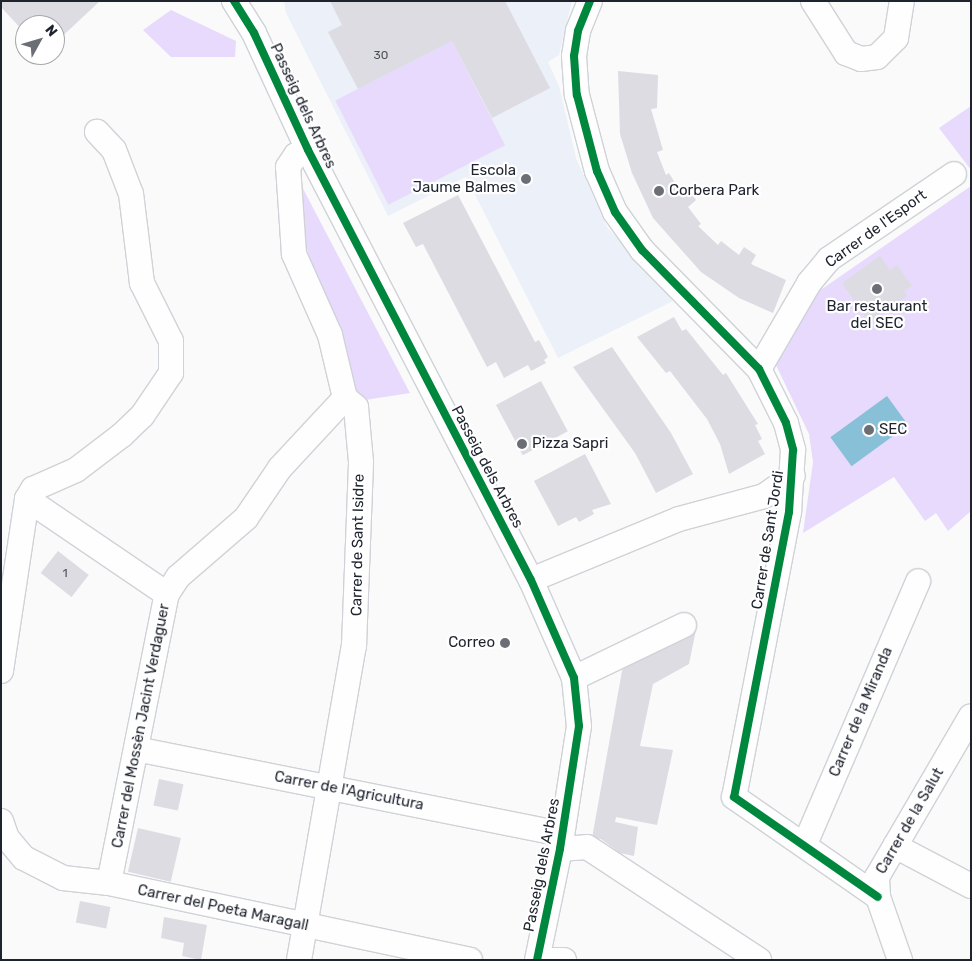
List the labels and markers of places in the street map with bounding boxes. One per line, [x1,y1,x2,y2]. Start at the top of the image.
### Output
place label: Escola Jaume Balmes [413,161,516,196]
marker: Escola Jaume Balmes [520,173,532,185]
place label: Corbera Park [669,182,759,200]
marker: Corbera Park [653,185,665,197]
marker: Bar restaurant del SEC [871,283,883,295]
place label: Bar restaurant del SEC [826,297,928,332]
place label: SEC [879,421,907,439]
marker: SEC [863,424,875,436]
place label: Pizza Sapri [532,435,608,453]
marker: Pizza Sapri [516,438,528,450]
place label: Correo [448,634,495,652]
marker: Correo [499,637,511,649]

